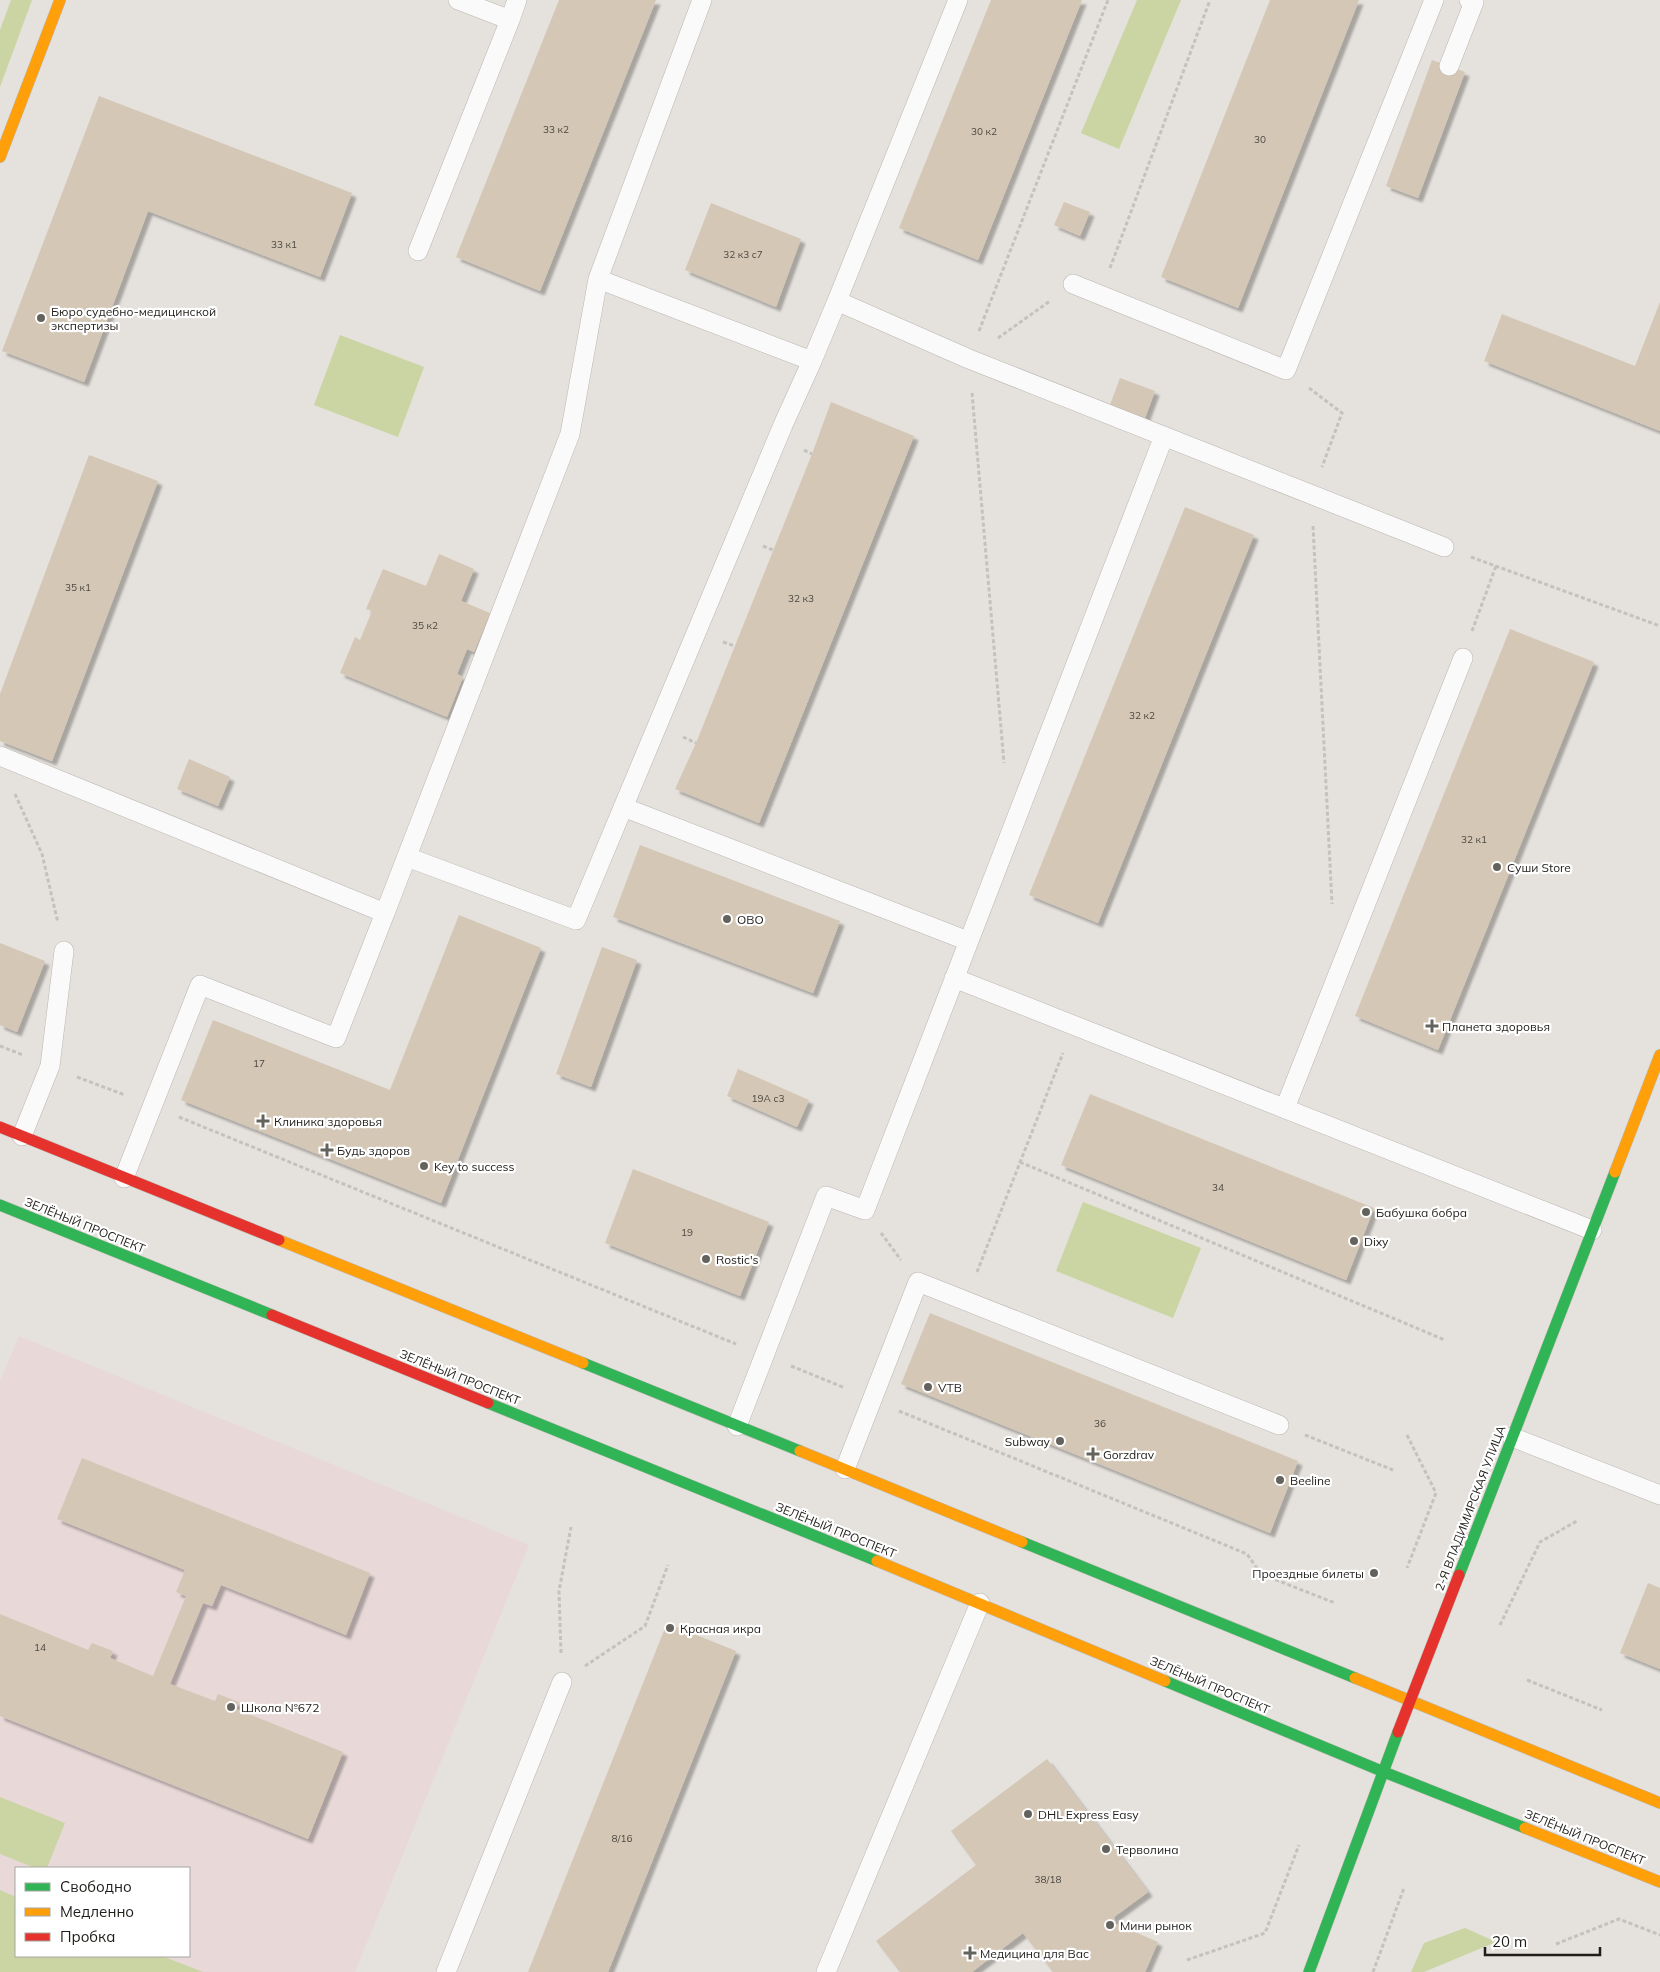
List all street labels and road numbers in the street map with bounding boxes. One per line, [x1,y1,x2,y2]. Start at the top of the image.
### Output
street label: ЗЕЛЁНЫЙ ПРОСПЕКТ [23,1194,148,1256]
street label: ЗЕЛЁНЫЙ ПРОСПЕКТ [398,1346,523,1408]
street label: 2-Я ВЛАДИМИРСКАЯ УЛИЦА [1431,1423,1509,1593]
street label: ЗЕЛЁНЫЙ ПРОСПЕКТ [774,1499,899,1561]
street label: ЗЕЛЁНЫЙ ПРОСПЕКТ [1148,1653,1273,1717]
street label: ЗЕЛЁНЫЙ ПРОСПЕКТ [1523,1806,1648,1868]

